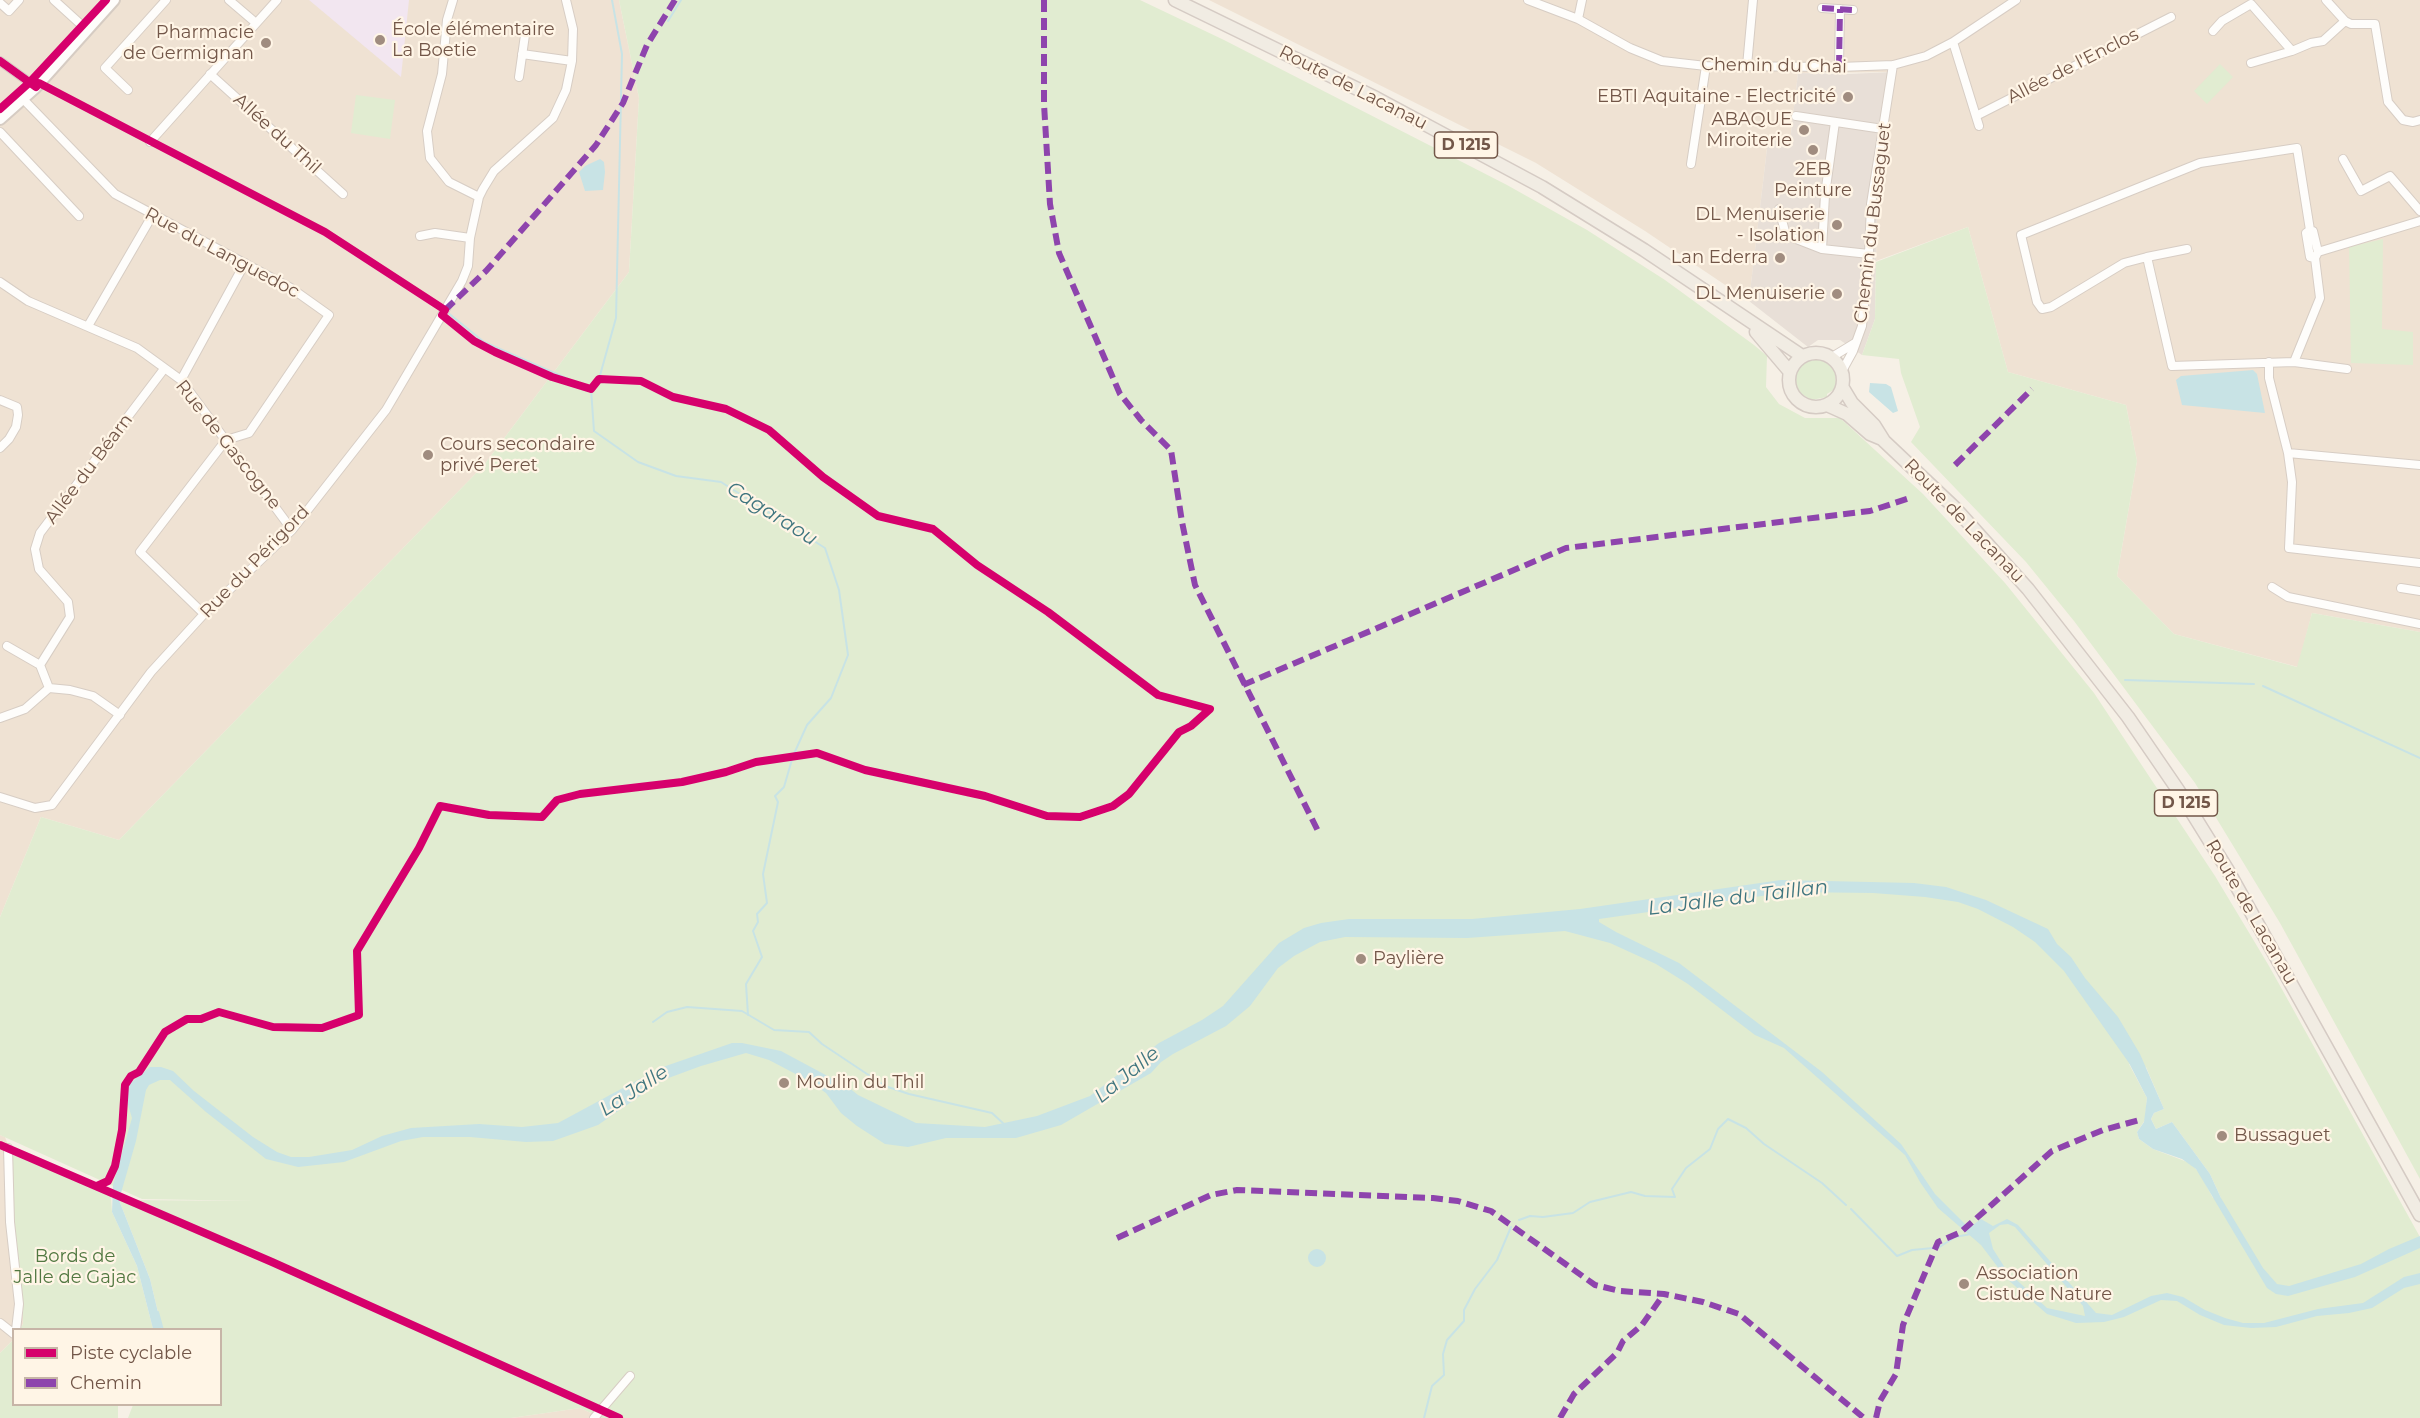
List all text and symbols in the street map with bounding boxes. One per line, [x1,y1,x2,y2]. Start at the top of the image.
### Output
place label: École élémentaire La Boetie [392,19,555,62]
place label: Pharmacie de Germignan [123,22,254,64]
street label: Allée de l'Enclos [2004,24,2142,108]
marker: École élémentaire La Boetie [373,33,387,47]
marker: Pharmacie de Germignan [259,36,273,50]
street label: Route de Lacanau [1275,41,1431,135]
street label: Chemin du Chai [1701,54,1847,78]
place label: EBTI Aquitaine - Electricité [1597,86,1836,108]
street label: Allée du Thil [229,89,325,179]
marker: EBTI Aquitaine - Electricité [1841,90,1855,104]
place label: ABAQUE Miroiterie [1706,109,1792,152]
street label: Chemin du Bussaguet [1850,121,1896,325]
marker: ABAQUE Miroiterie [1797,123,1811,137]
road number: D 1215 [1434,132,1498,158]
marker: 2EB Peinture [1806,143,1820,157]
place label: 2EB Peinture [1774,159,1852,201]
street label: Rue du Languedoc [141,203,303,303]
place label: DL Menuiserie - Isolation [1695,204,1825,246]
marker: DL Menuiserie - Isolation [1830,218,1844,232]
place label: Lan Ederra [1671,247,1768,269]
marker: Lan Ederra [1773,251,1787,265]
place label: DL Menuiserie [1695,283,1825,305]
marker: DL Menuiserie [1830,287,1844,301]
street label: Rue de Gascogne [171,376,285,514]
street label: Allée du Béarn [41,410,137,528]
place label: Cours secondaire privé Peret [440,434,595,476]
marker: Cours secondaire privé Peret [421,448,435,462]
street label: Route de Lacanau [1899,455,2029,587]
water label: Cagaraou [722,477,822,551]
street label: Rue du Périgord [196,501,314,623]
road number: D 1215 [2154,790,2218,816]
street label: Route de Lacanau [2201,836,2301,988]
water label: La Jalle du Taillan [1647,875,1829,921]
place label: Paylière [1373,948,1444,970]
marker: Paylière [1354,952,1368,966]
water label: La Jalle [1090,1042,1164,1108]
water label: La Jalle [595,1060,673,1122]
place label: Moulin du Thil [796,1072,924,1094]
marker: Moulin du Thil [777,1076,791,1090]
place label: Bussaguet [2234,1125,2330,1147]
marker: Bussaguet [2215,1129,2229,1143]
park label: Bords de Jalle de Gajac [14,1246,136,1288]
place label: Association Cistude Nature [1976,1263,2112,1306]
marker: Association Cistude Nature [1957,1277,1971,1291]
legend [12,1328,222,1406]
text: Piste cyclable [70,1342,192,1364]
text: Chemin [70,1372,142,1394]

